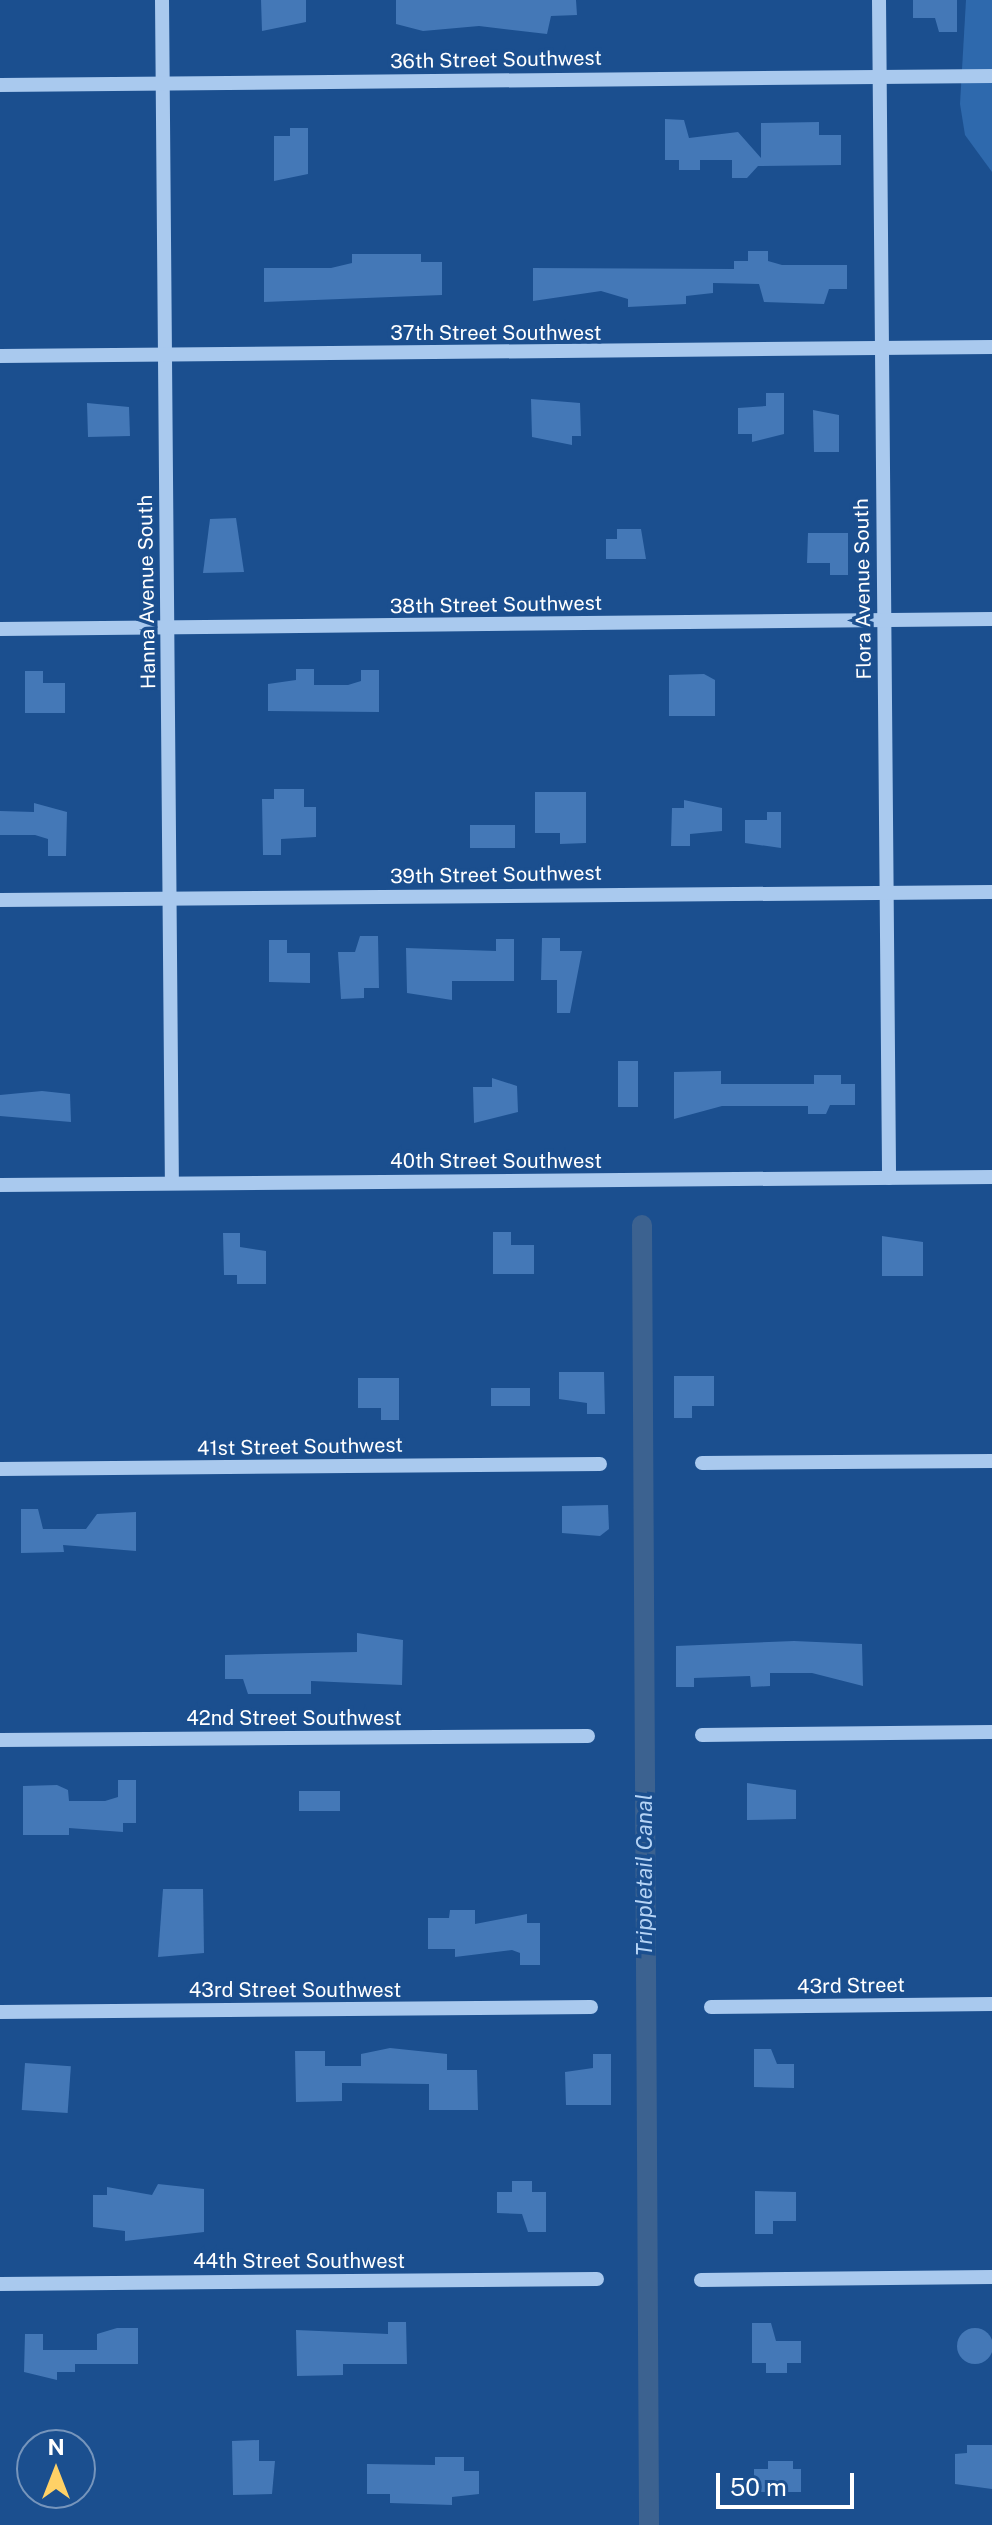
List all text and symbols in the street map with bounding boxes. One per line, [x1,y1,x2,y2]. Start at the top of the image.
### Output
street label: 36th Street Southwest [390,46,602,74]
street label: 37th Street Southwest [390,321,602,345]
street label: Hanna Avenue South [133,495,161,689]
street label: Flora Avenue South [849,498,877,680]
street label: 38th Street Southwest [390,591,602,619]
street label: 39th Street Southwest [390,861,602,889]
street label: 40th Street Southwest [390,1149,602,1173]
street label: 41st Street Southwest [197,1433,403,1461]
street label: 42nd Street Southwest [186,1706,402,1730]
water label: Trippletail Canal [632,1794,658,1956]
street label: 43rd Street [797,1973,905,1999]
street label: 43rd Street Southwest [189,1978,401,2002]
street label: 44th Street Southwest [193,2249,405,2273]
north arrow [16,2429,96,2509]
text: N [47,2434,65,2460]
scale bar [720,2457,858,2507]
text: 50 m [730,2473,787,2501]

